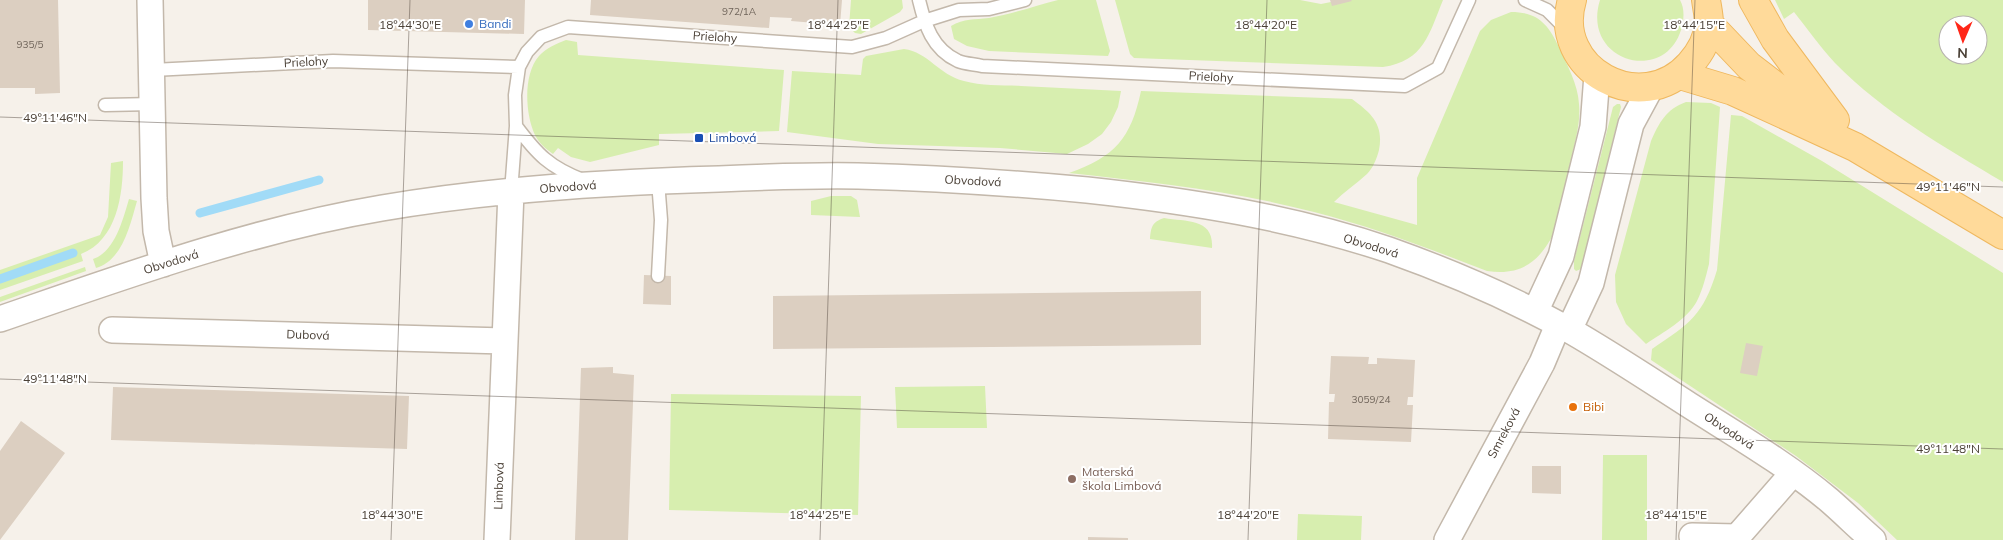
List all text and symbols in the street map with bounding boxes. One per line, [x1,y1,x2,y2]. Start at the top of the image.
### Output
house number: 972/1A [722,5,757,18]
north arrow [1938,15,1988,65]
place label: Bandi [479,16,512,31]
text: 18°44'30"E [379,17,441,32]
text: 18°44'25"E [807,17,869,32]
text: 18°44'20"E [1235,17,1297,32]
text: 18°44'15"E [1663,17,1725,32]
marker: Bandi [463,18,475,30]
street label: Prielohy [692,27,738,46]
house number: 935/5 [17,38,43,51]
text: N [1957,44,1968,62]
street label: Prielohy [283,53,329,70]
street label: Prielohy [1188,68,1234,85]
text: 49°11'46"N [23,110,87,125]
place label: Limbová [709,130,756,145]
marker: Limbová [693,132,705,144]
street label: Obvodová [944,172,1002,189]
street label: Obvodová [539,177,597,196]
text: 49°11'46"N [1916,179,1980,194]
street label: Obvodová [1342,230,1401,261]
street label: Obvodová [141,246,200,277]
street label: Dubová [286,326,330,343]
text: 49°11'48"N [23,371,87,386]
house number: 3059/24 [1352,393,1390,406]
place label: Bibi [1583,399,1604,414]
marker: Bibi [1567,401,1579,413]
street label: Smreková [1484,405,1523,461]
street label: Obvodová [1701,409,1757,452]
text: 49°11'48"N [1916,441,1980,456]
street label: Limbová [490,462,507,510]
place label: Materská škola Limbová [1082,464,1162,493]
marker: Materská škola Limbová [1066,473,1078,485]
text: 18°44'30"E [361,507,423,522]
text: 18°44'25"E [789,507,851,522]
text: 18°44'20"E [1217,507,1279,522]
text: 18°44'15"E [1645,507,1707,522]

